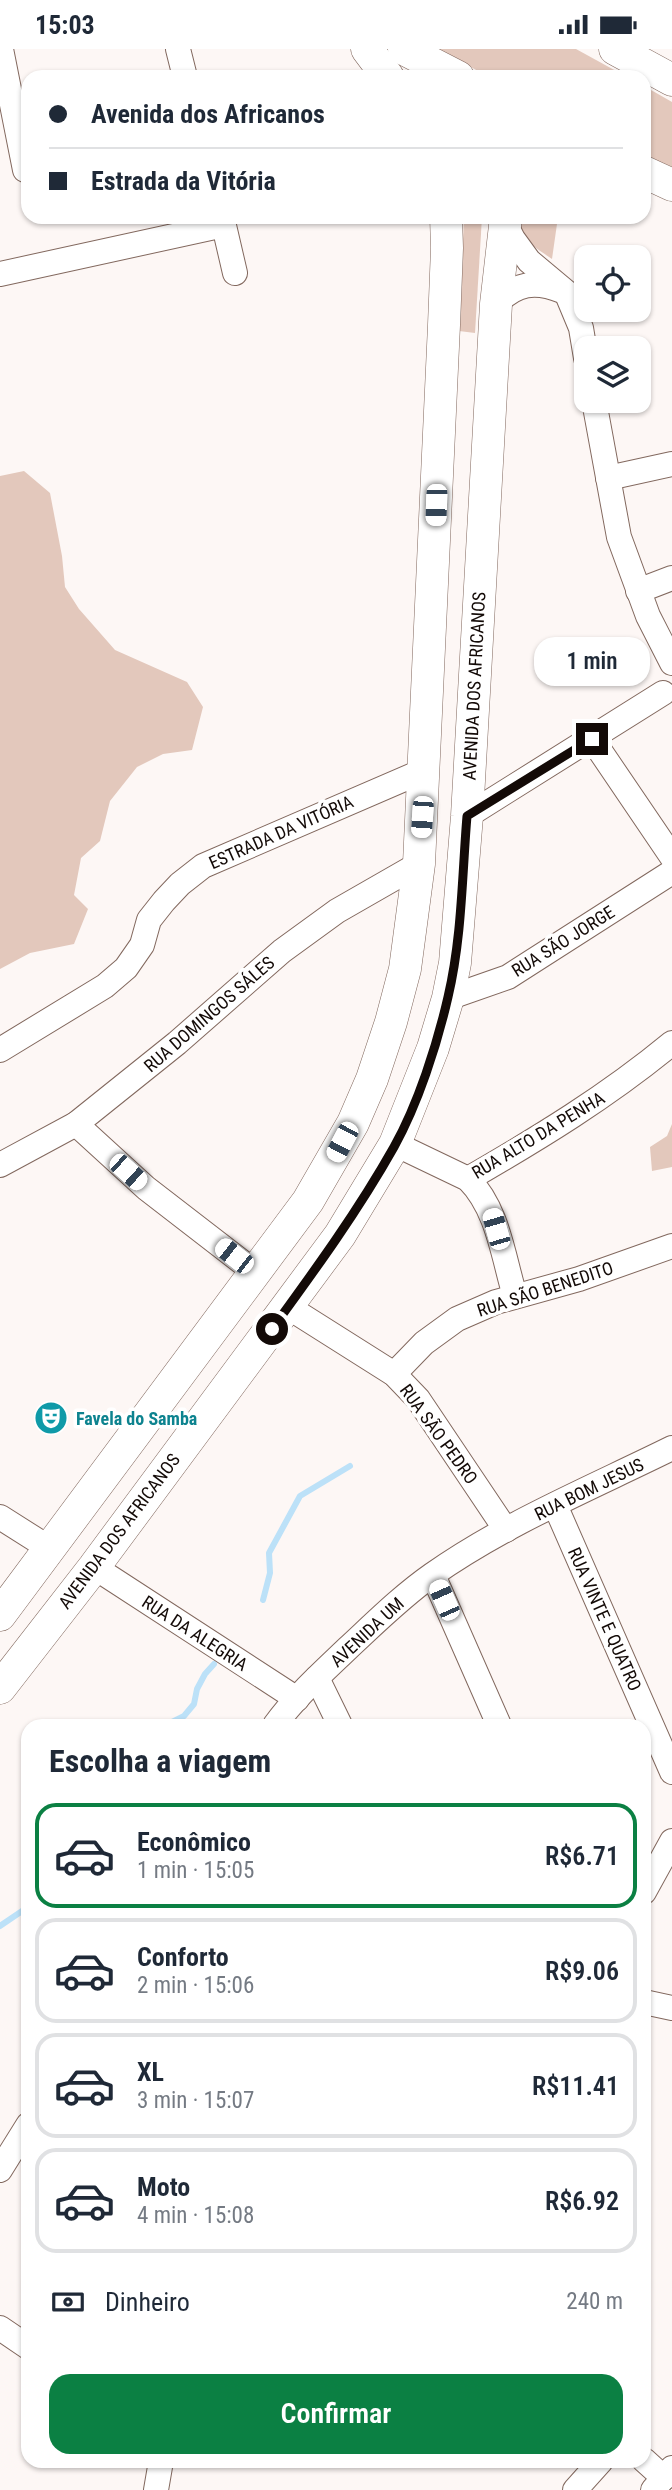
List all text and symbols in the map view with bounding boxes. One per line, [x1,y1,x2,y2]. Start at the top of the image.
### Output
text: 15:03 [35,10,95,40]
text: Avenida dos Africanos [91,99,325,129]
text: Estrada da Vitória [91,166,276,196]
map controls [574,245,651,413]
button: locate [574,245,651,322]
button: layers [574,336,651,413]
car [425,484,448,526]
street label: AVENIDA DOS AFRICANOS [459,591,489,781]
callout: 1 min [534,637,650,687]
text: 1 min [567,648,617,675]
route end [576,723,608,755]
street label: ESTRADA DA VITÓRIA [206,791,357,873]
car [411,795,434,839]
street label: RUA SÃO JORGE [508,901,618,981]
street label: RUA DOMINGOS SÁLES [140,952,278,1076]
street label: RUA ALTO DA PENHA [468,1087,609,1183]
car [323,1119,362,1165]
car [106,1150,151,1194]
car [481,1206,512,1252]
car [211,1235,258,1277]
street label: RUA SÃO BENEDITO [474,1257,616,1321]
route start [256,1313,288,1345]
street label: RUA SÃO PEDRO [396,1380,482,1488]
theatre icon: Favela do Samba [32,1399,70,1437]
place label: Favela do Samba [76,1408,197,1429]
street label: AVENIDA DOS AFRICANOS [54,1449,184,1613]
street label: RUA BOM JESUS [531,1454,647,1524]
street label: RUA VINTE E QUATRO [564,1544,646,1694]
car [426,1577,463,1623]
street label: RUA DA ALEGRIA [138,1591,252,1675]
street label: AVENIDA UM [326,1593,408,1671]
text: Escolha a viagem [49,1742,271,1780]
icon: car [53,1824,116,1887]
text: Econômico [137,1827,251,1857]
text: R$6.71 [545,1841,619,1871]
text: 1 min · 15:05 [137,1857,254,1884]
icon: car [53,1939,116,2002]
text: Conforto [137,1942,229,1972]
text: R$9.06 [545,1956,619,1986]
text: 2 min · 15:06 [137,1972,254,1999]
icon: car [53,2054,116,2117]
text: XL [137,2057,164,2087]
text: R$11.41 [532,2071,619,2101]
text: 3 min · 15:07 [137,2087,254,2114]
icon: car [53,2169,116,2232]
text: Moto [137,2172,190,2202]
text: R$6.92 [545,2186,619,2216]
text: 4 min · 15:08 [137,2202,254,2229]
icon: cash [49,2283,87,2321]
text: Dinheiro [105,2287,190,2317]
text: 240 m [566,2288,623,2315]
button: Confirmar [49,2374,623,2454]

